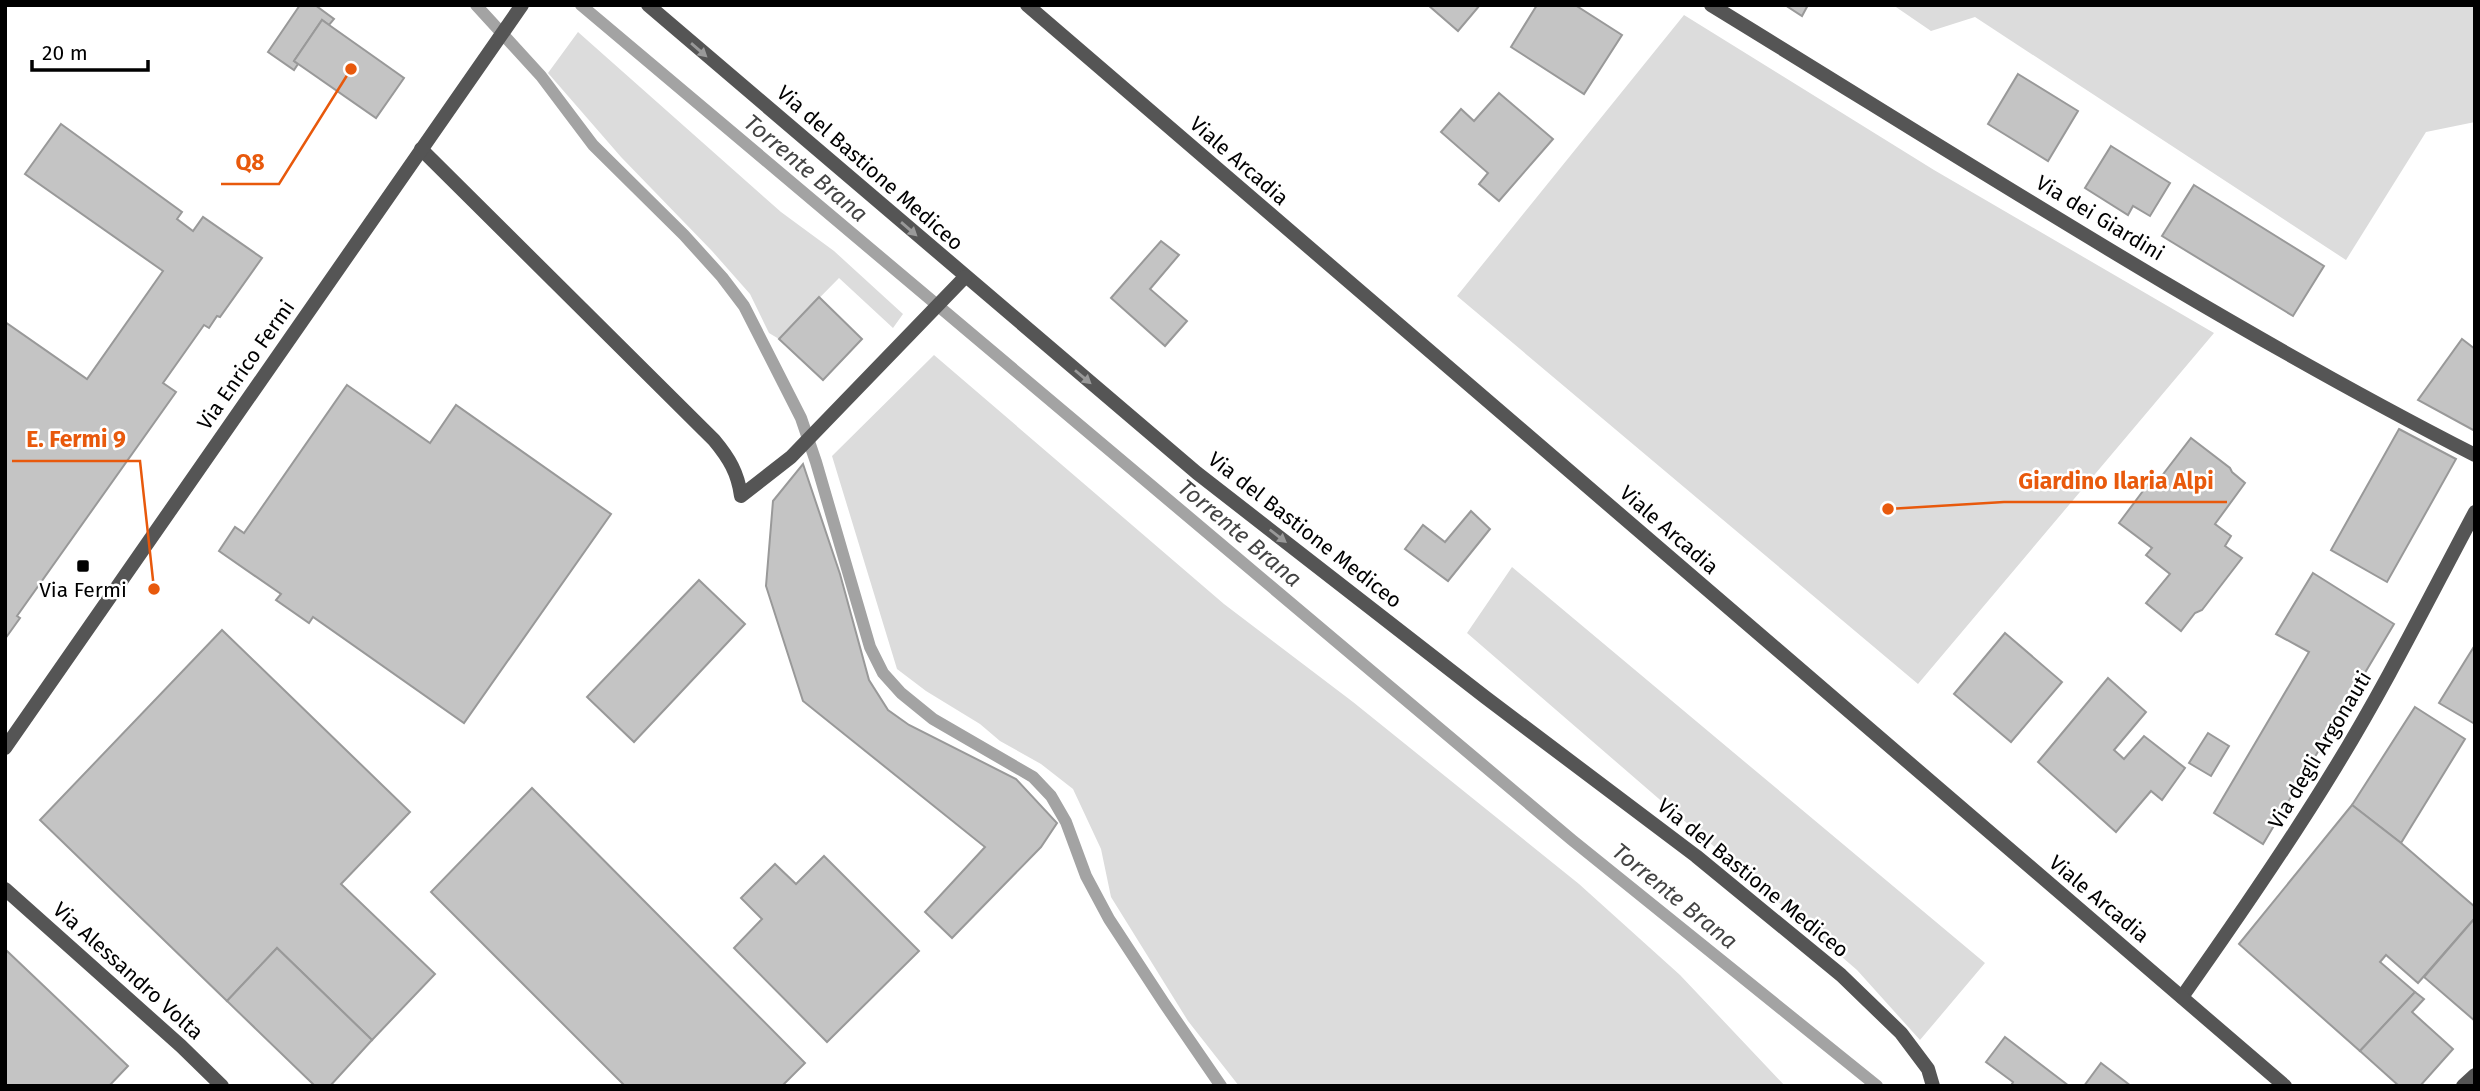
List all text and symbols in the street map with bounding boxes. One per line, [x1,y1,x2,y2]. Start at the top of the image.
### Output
scale bar [32,28,147,72]
text: 20 m [42,40,88,66]
one-way arrow [691,42,708,57]
street label: Via del Bastione Mediceo [771,80,969,256]
water label: Torrente Brana [738,108,874,228]
street label: Viale Arcadia [1184,111,1294,211]
callout: Q8 [221,140,279,184]
text: Q8 [235,148,265,176]
street label: Via dei Giardini [2031,170,2169,266]
one-way arrow [901,221,918,236]
street label: Via Enrico Fermi [192,295,300,435]
one-way arrow [1074,369,1092,385]
callout: E. Fermi 9 [12,417,140,461]
text: E. Fermi 9 [26,425,126,453]
street label: Via del Bastione Mediceo [1203,446,1407,614]
callout: Giardino Ilaria Alpi [2004,458,2227,502]
text: Giardino Ilaria Alpi [2018,467,2214,495]
water label: Torrente Brana [1172,473,1308,593]
street label: Viale Arcadia [1614,480,1724,580]
one-way arrow [1269,528,1287,542]
marker: Via Fermi [75,558,91,574]
place label: Via Fermi [39,577,127,603]
street label: Via degli Argonauti [2263,666,2377,834]
street label: Via del Bastione Mediceo [1652,793,1854,963]
water label: Torrente Brana [1607,837,1743,955]
street label: Viale Arcadia [2044,850,2154,948]
street label: Via Alessandro Volta [47,897,209,1045]

